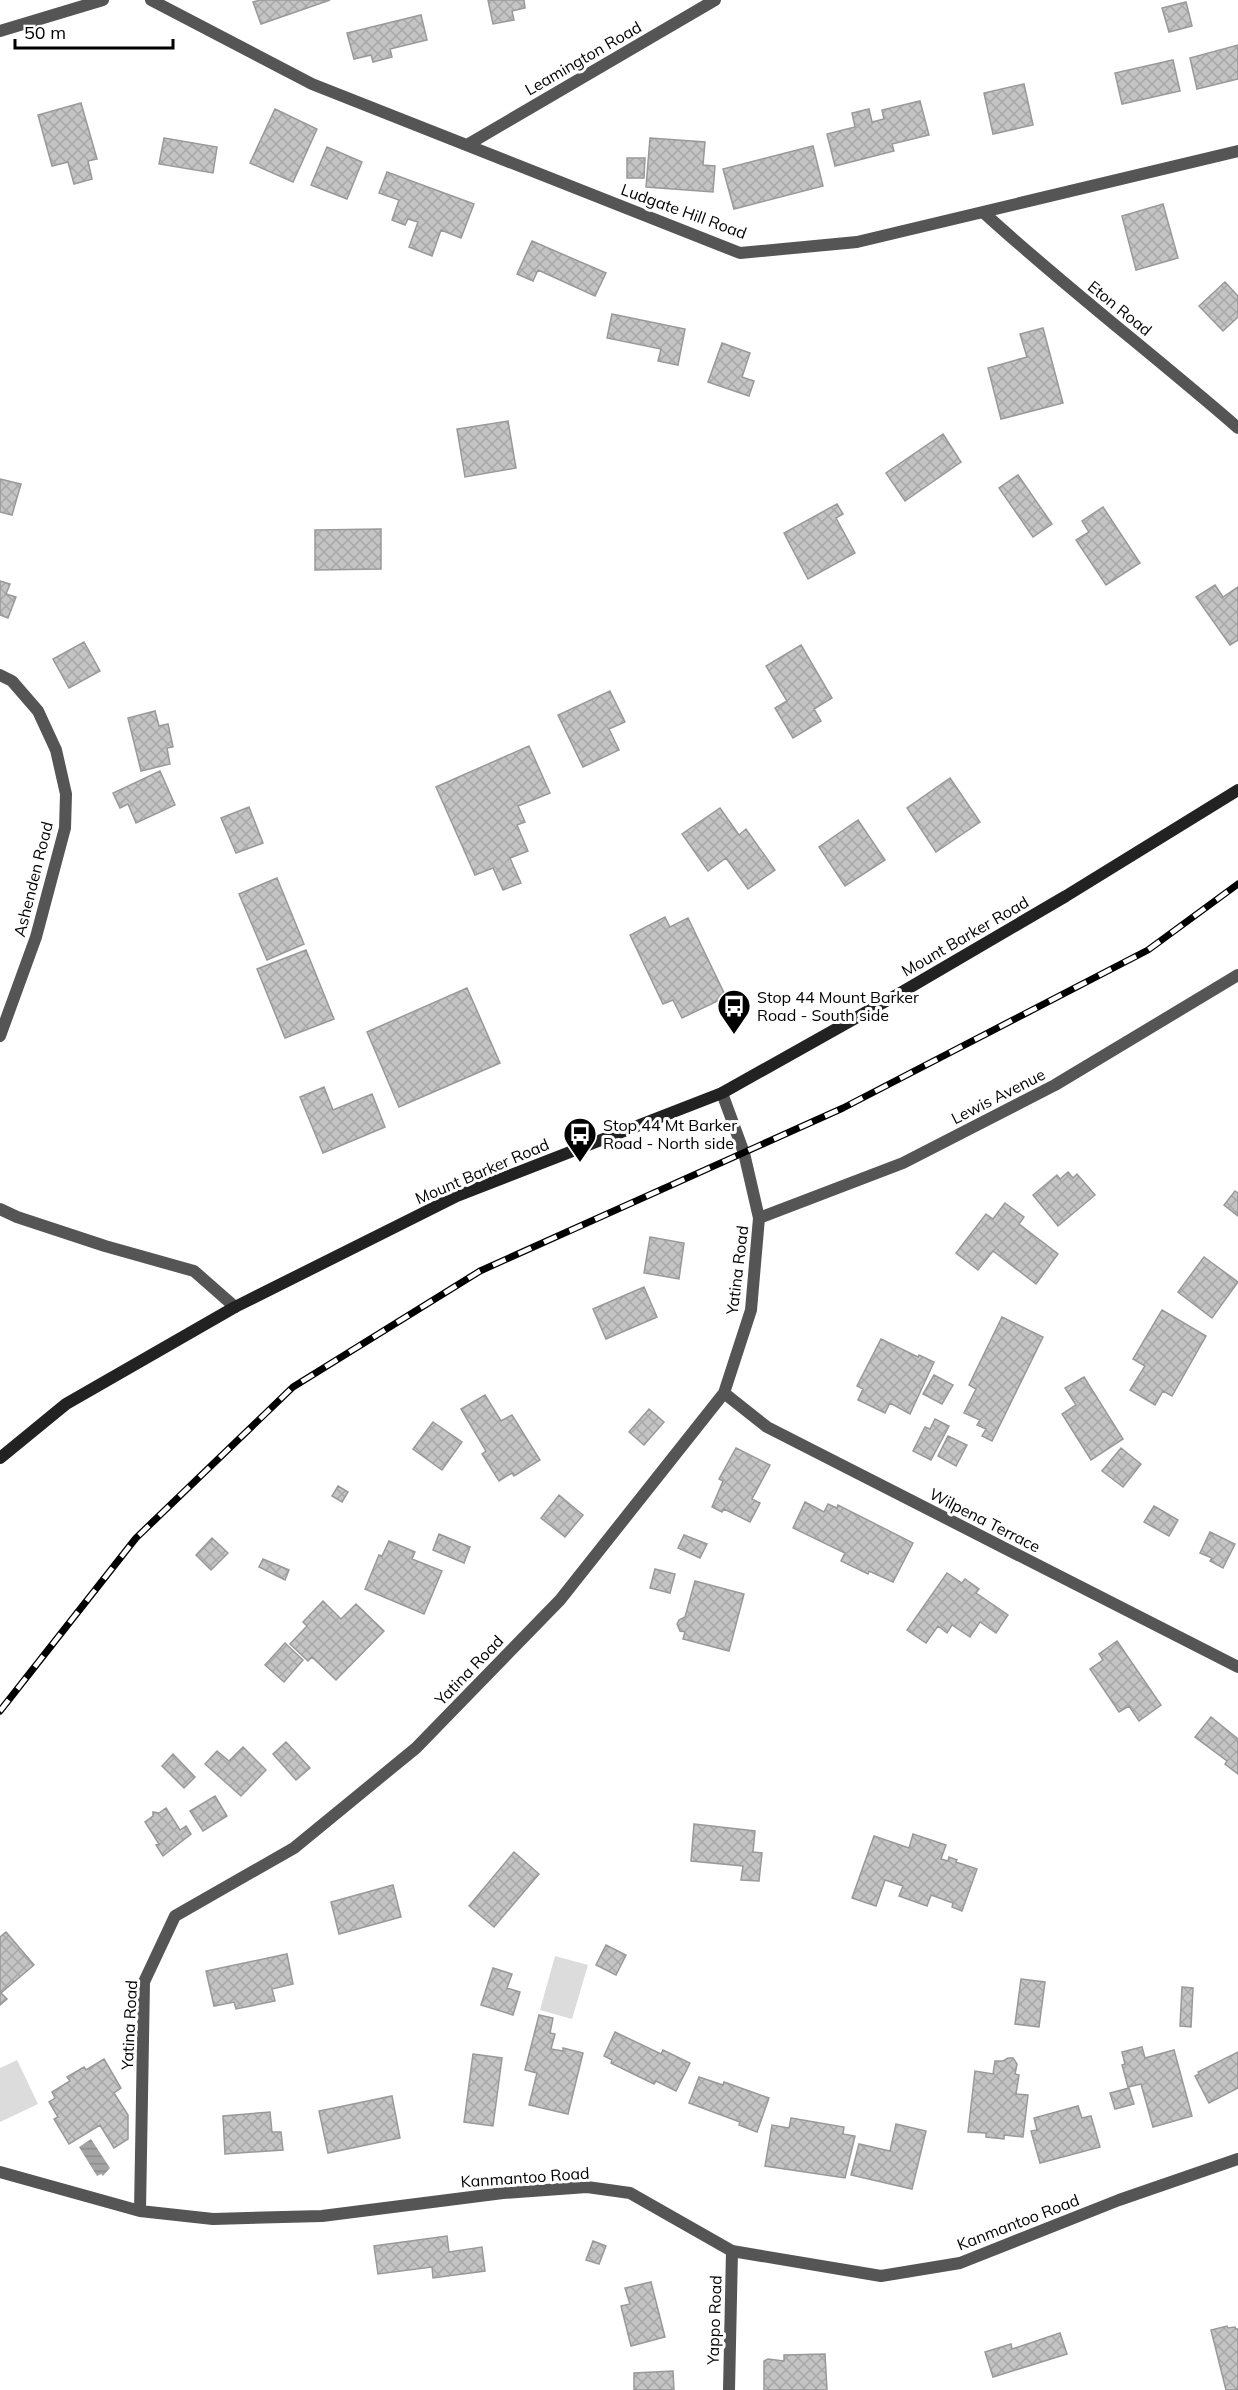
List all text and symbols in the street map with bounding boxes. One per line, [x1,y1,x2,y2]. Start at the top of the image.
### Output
scale bar [15,12,172,50]
street label: Leamington Road [521,17,645,99]
text: 50 m [24,21,66,44]
street label: Ludgate Hill Road [619,179,749,243]
street label: Eton Road [1084,276,1156,340]
street label: Ashenden Road [9,819,57,939]
street label: Mount Barker Road [898,891,1032,981]
place label: Stop 44 Mount Barker Road - South side [757,987,919,1025]
bus stop icon: Stop 44 Mount Barker Road - South side [716,988,752,1035]
street label: Lewis Avenue [948,1064,1048,1128]
place label: Stop 44 Mt Barker Road - North side [603,1115,737,1153]
bus stop icon: Stop 44 Mt Barker Road - North side [562,1116,598,1163]
street label: Mount Barker Road [412,1134,552,1208]
street label: Yatina Road [721,1224,752,1317]
street label: Wilpena Terrace [926,1483,1044,1557]
street label: Yatina Road [430,1631,507,1710]
street label: Yatina Road [117,1980,141,2071]
street label: Kanmantoo Road [460,2163,590,2191]
street label: Kanmantoo Road [954,2189,1082,2255]
street label: Yappo Road [702,2275,726,2366]

